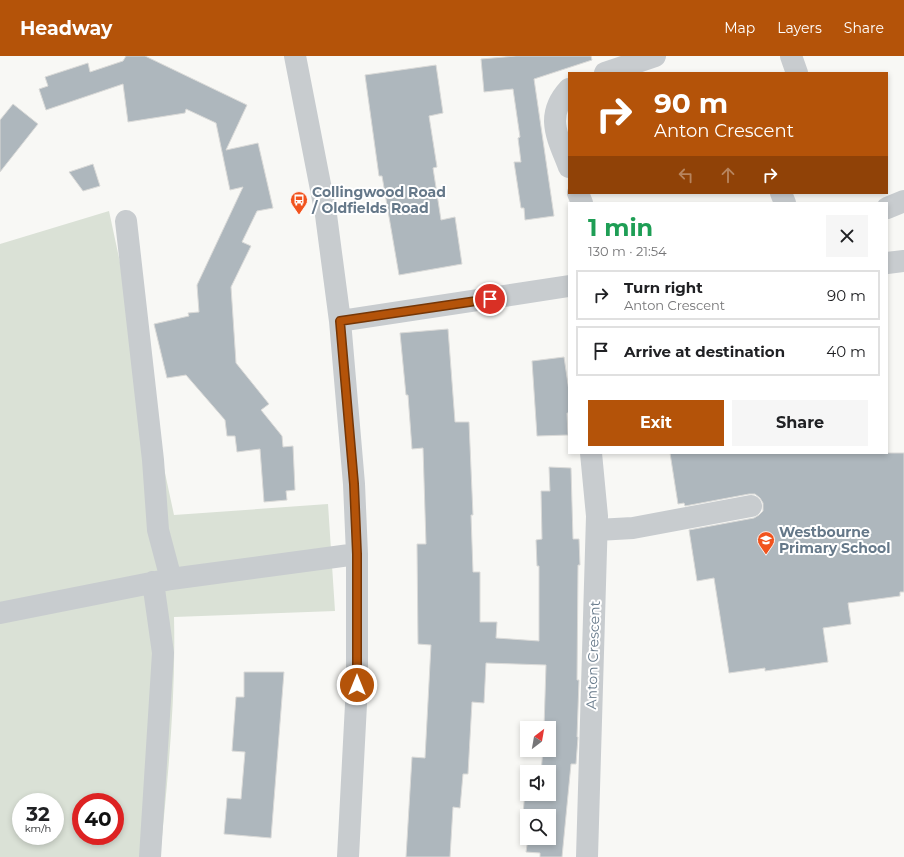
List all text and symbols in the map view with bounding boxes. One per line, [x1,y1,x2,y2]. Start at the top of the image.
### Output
text: Headway [20,17,112,40]
text: Map [724,19,755,37]
text: Layers [777,19,822,37]
text: Share [844,19,884,37]
text: 90 m [654,86,728,120]
icon: right [588,88,640,140]
text: Anton Crescent [654,120,794,142]
icon: left [675,164,697,186]
icon: ahead [717,164,739,186]
icon: right [759,164,781,186]
place label: Collingwood Road / Oldfields Road [311,183,446,217]
bus stop icon: Collingwood Road / Oldfields Road [289,190,309,215]
text: 1 min [588,213,653,242]
button: close [826,215,868,257]
text: 130 m · 21:54 [588,243,667,259]
text: Turn right [624,278,703,297]
pin [473,282,507,316]
icon: right [590,284,612,306]
text: 90 m [827,286,866,305]
icon: arrive [479,288,501,310]
text: Anton Crescent [624,297,725,313]
icon: arrive [590,340,612,362]
text: Arrive at destination [624,342,785,361]
text: 40 m [826,342,866,361]
button: Exit [588,400,724,446]
button: Share [732,400,868,446]
place label: Westbourne Primary School [779,523,890,557]
school or university icon: Westbourne Primary School [756,530,776,555]
street label: Anton Crescent [582,600,604,710]
position arrow [336,664,378,706]
north arrow [520,721,556,757]
map controls [520,721,556,845]
button: sound [520,765,556,801]
speed limit sign: 40 [72,793,124,845]
text: 32 [26,802,50,826]
button: search [520,809,556,845]
text: km/h [25,822,51,835]

